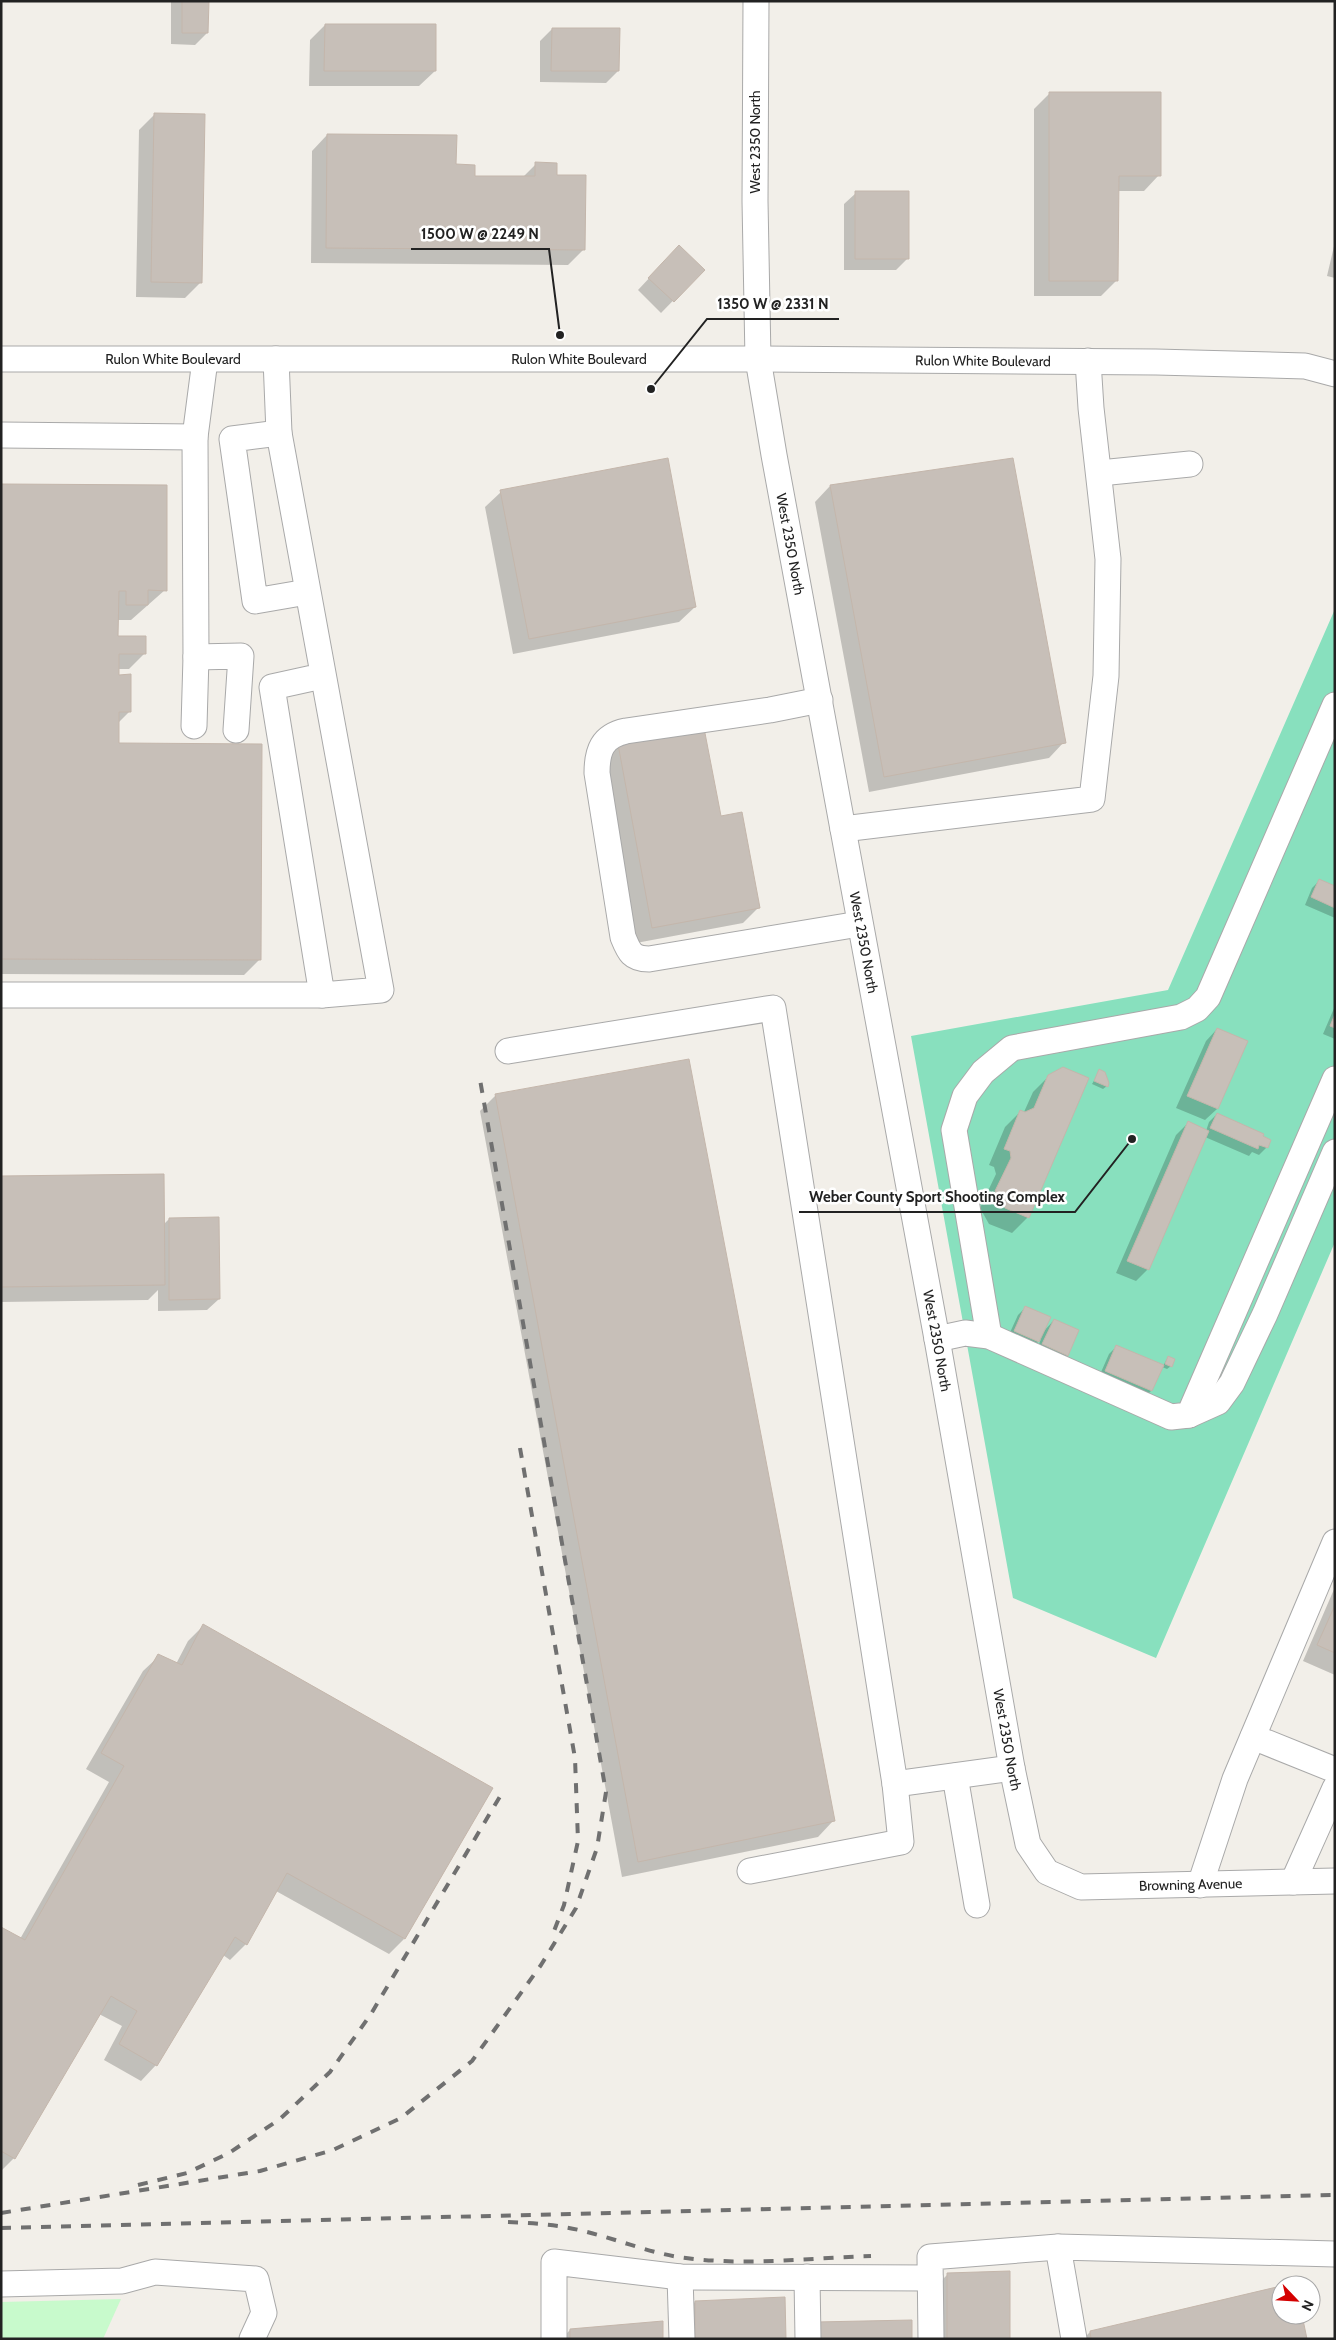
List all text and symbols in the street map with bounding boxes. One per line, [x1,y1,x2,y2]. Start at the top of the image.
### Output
street label: West 2350 North [746,90,764,194]
callout: 1500 W @ 2249 N [411,219,549,249]
text: 1500 W @ 2249 N [421,225,539,243]
callout: 1350 W @ 2331 N [707,289,839,319]
text: 1350 W @ 2331 N [717,295,829,313]
street label: Rulon White Boulevard [105,350,241,368]
street label: Rulon White Boulevard [511,350,647,368]
street label: Rulon White Boulevard [915,351,1051,370]
street label: West 2350 North [772,492,809,596]
street label: West 2350 North [846,890,882,995]
callout: Weber County Sport Shooting Complex [799,1182,1075,1212]
text: Weber County Sport Shooting Complex [809,1188,1066,1206]
street label: West 2350 North [919,1288,955,1393]
street label: West 2350 North [989,1687,1026,1792]
street label: Browning Avenue [1139,1874,1242,1895]
north arrow [1271,2275,1321,2325]
text: N [1298,2297,1318,2314]

